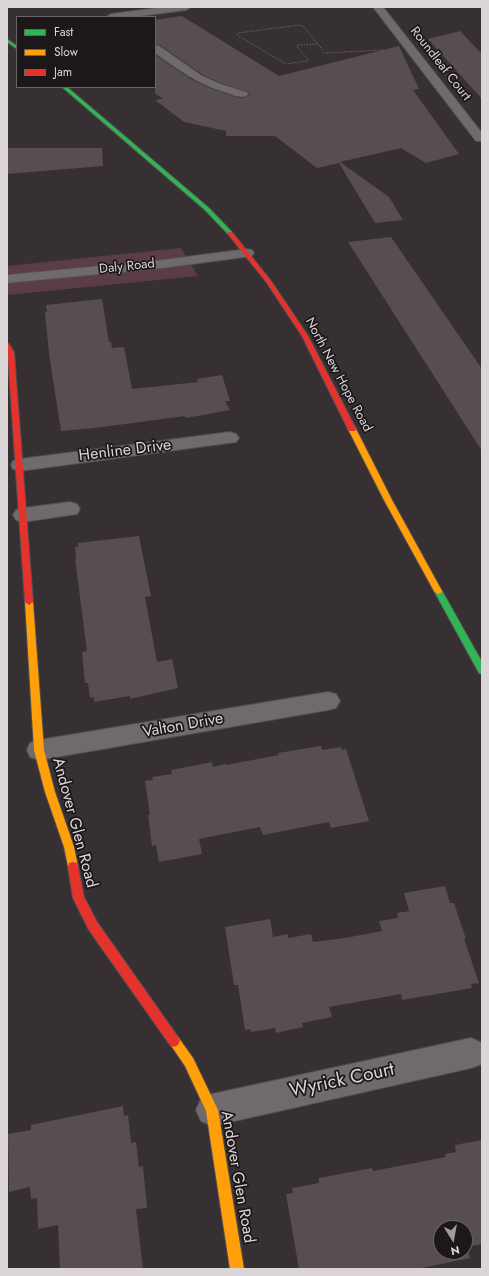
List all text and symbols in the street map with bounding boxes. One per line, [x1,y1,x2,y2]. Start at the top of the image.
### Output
legend [16,16,156,88]
text: Fast [54,23,73,41]
street label: Roundleaf Court [406,24,474,104]
text: Slow [54,43,78,61]
text: Jam [54,63,72,81]
street label: Daly Road [98,256,156,278]
street label: North New Hope Road [301,315,375,435]
street label: Henline Drive [78,436,172,466]
street label: Valton Drive [141,709,225,743]
street label: Andover Glen Road [47,756,101,890]
street label: Wyrick Court [288,1059,396,1103]
street label: Andover Glen Road [216,1109,258,1245]
north arrow [433,1220,473,1260]
text: N [449,1242,461,1259]

